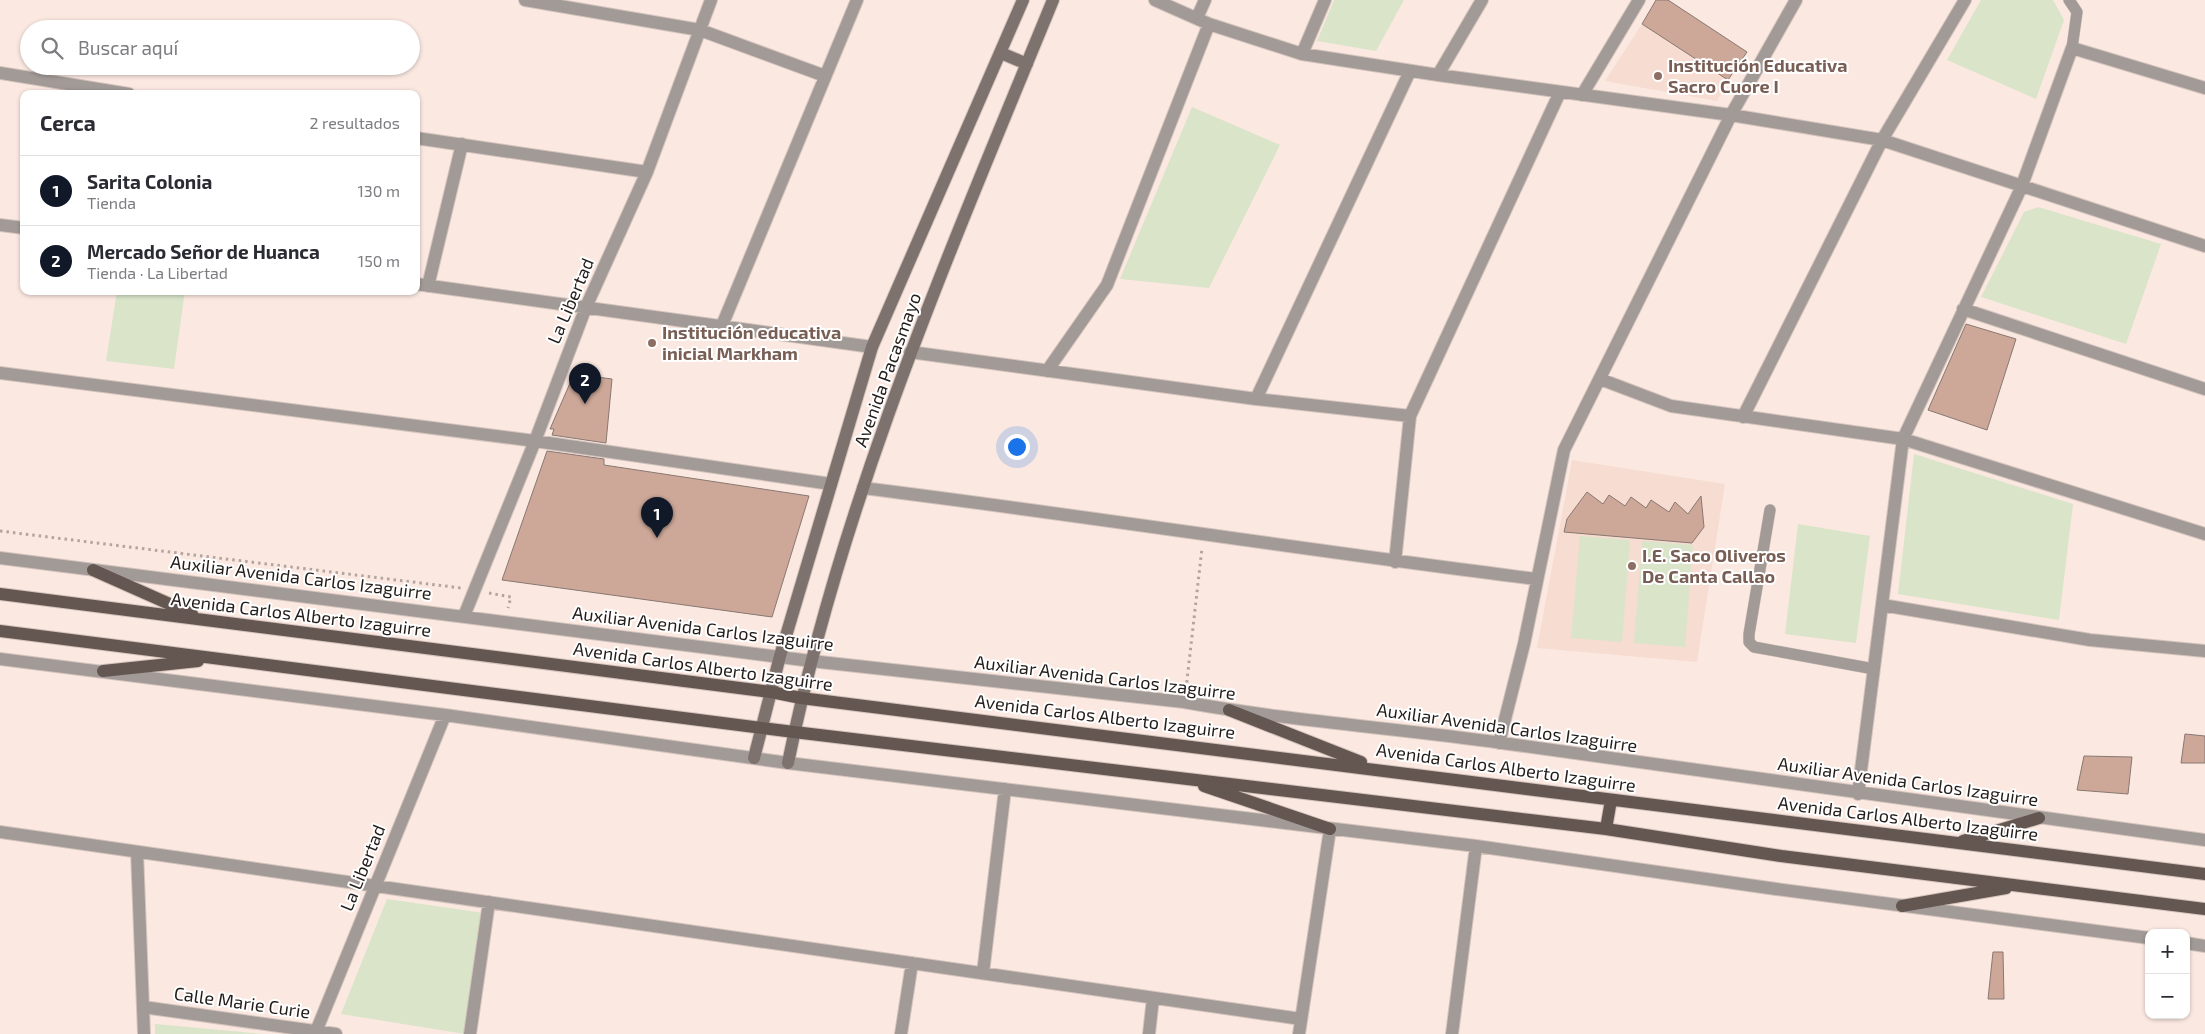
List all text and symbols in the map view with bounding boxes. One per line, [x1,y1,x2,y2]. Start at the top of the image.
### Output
search box [20,20,420,75]
icon: search [38,34,66,62]
text: Buscar aquí [78,36,178,59]
place label: Institución Educativa Sacro Cuore I [1668,54,1847,97]
marker: Institución Educativa Sacro Cuore I [1652,70,1664,82]
text: Cerca [40,110,96,135]
text: 2 resultados [309,113,400,132]
text: Sarita Colonia [87,170,212,193]
text: 1 [53,181,59,200]
text: 130 m [358,181,400,200]
text: Tienda [87,193,136,212]
text: Mercado Señor de Huanca [87,240,320,263]
text: 2 [51,251,61,270]
text: 150 m [358,251,400,270]
street label: La Libertad [542,254,598,347]
text: Tienda · La Libertad [87,263,228,282]
street label: Avenida Pacasmayo [849,289,925,450]
place label: Institución educativa inicial Markham [662,321,841,364]
marker: Institución educativa inicial Markham [646,337,658,349]
pin: 2 [569,363,601,404]
your location [1004,434,1030,460]
pin: 1 [641,497,673,538]
place label: I.E. Saco Oliveros De Canta Callao [1642,544,1786,587]
street label: Auxiliar Avenida Carlos Izaguirre [169,550,433,604]
marker: I.E. Saco Oliveros De Canta Callao [1626,560,1638,572]
street label: Avenida Carlos Alberto Izaguirre [170,587,432,641]
street label: Auxiliar Avenida Carlos Izaguirre [571,601,835,655]
street label: Avenida Carlos Alberto Izaguirre [572,637,834,695]
street label: Auxiliar Avenida Carlos Izaguirre [973,650,1237,704]
street label: Avenida Carlos Alberto Izaguirre [974,689,1236,743]
street label: Auxiliar Avenida Carlos Izaguirre [1375,698,1639,756]
street label: Avenida Carlos Alberto Izaguirre [1375,738,1637,796]
street label: Auxiliar Avenida Carlos Izaguirre [1776,752,2040,810]
street label: Avenida Carlos Alberto Izaguirre [1777,791,2039,845]
street label: La Libertad [335,821,389,914]
map controls [2145,929,2190,1019]
button: + [2145,929,2190,974]
button: − [2145,974,2190,1019]
street label: Calle Marie Curie [173,982,312,1022]

